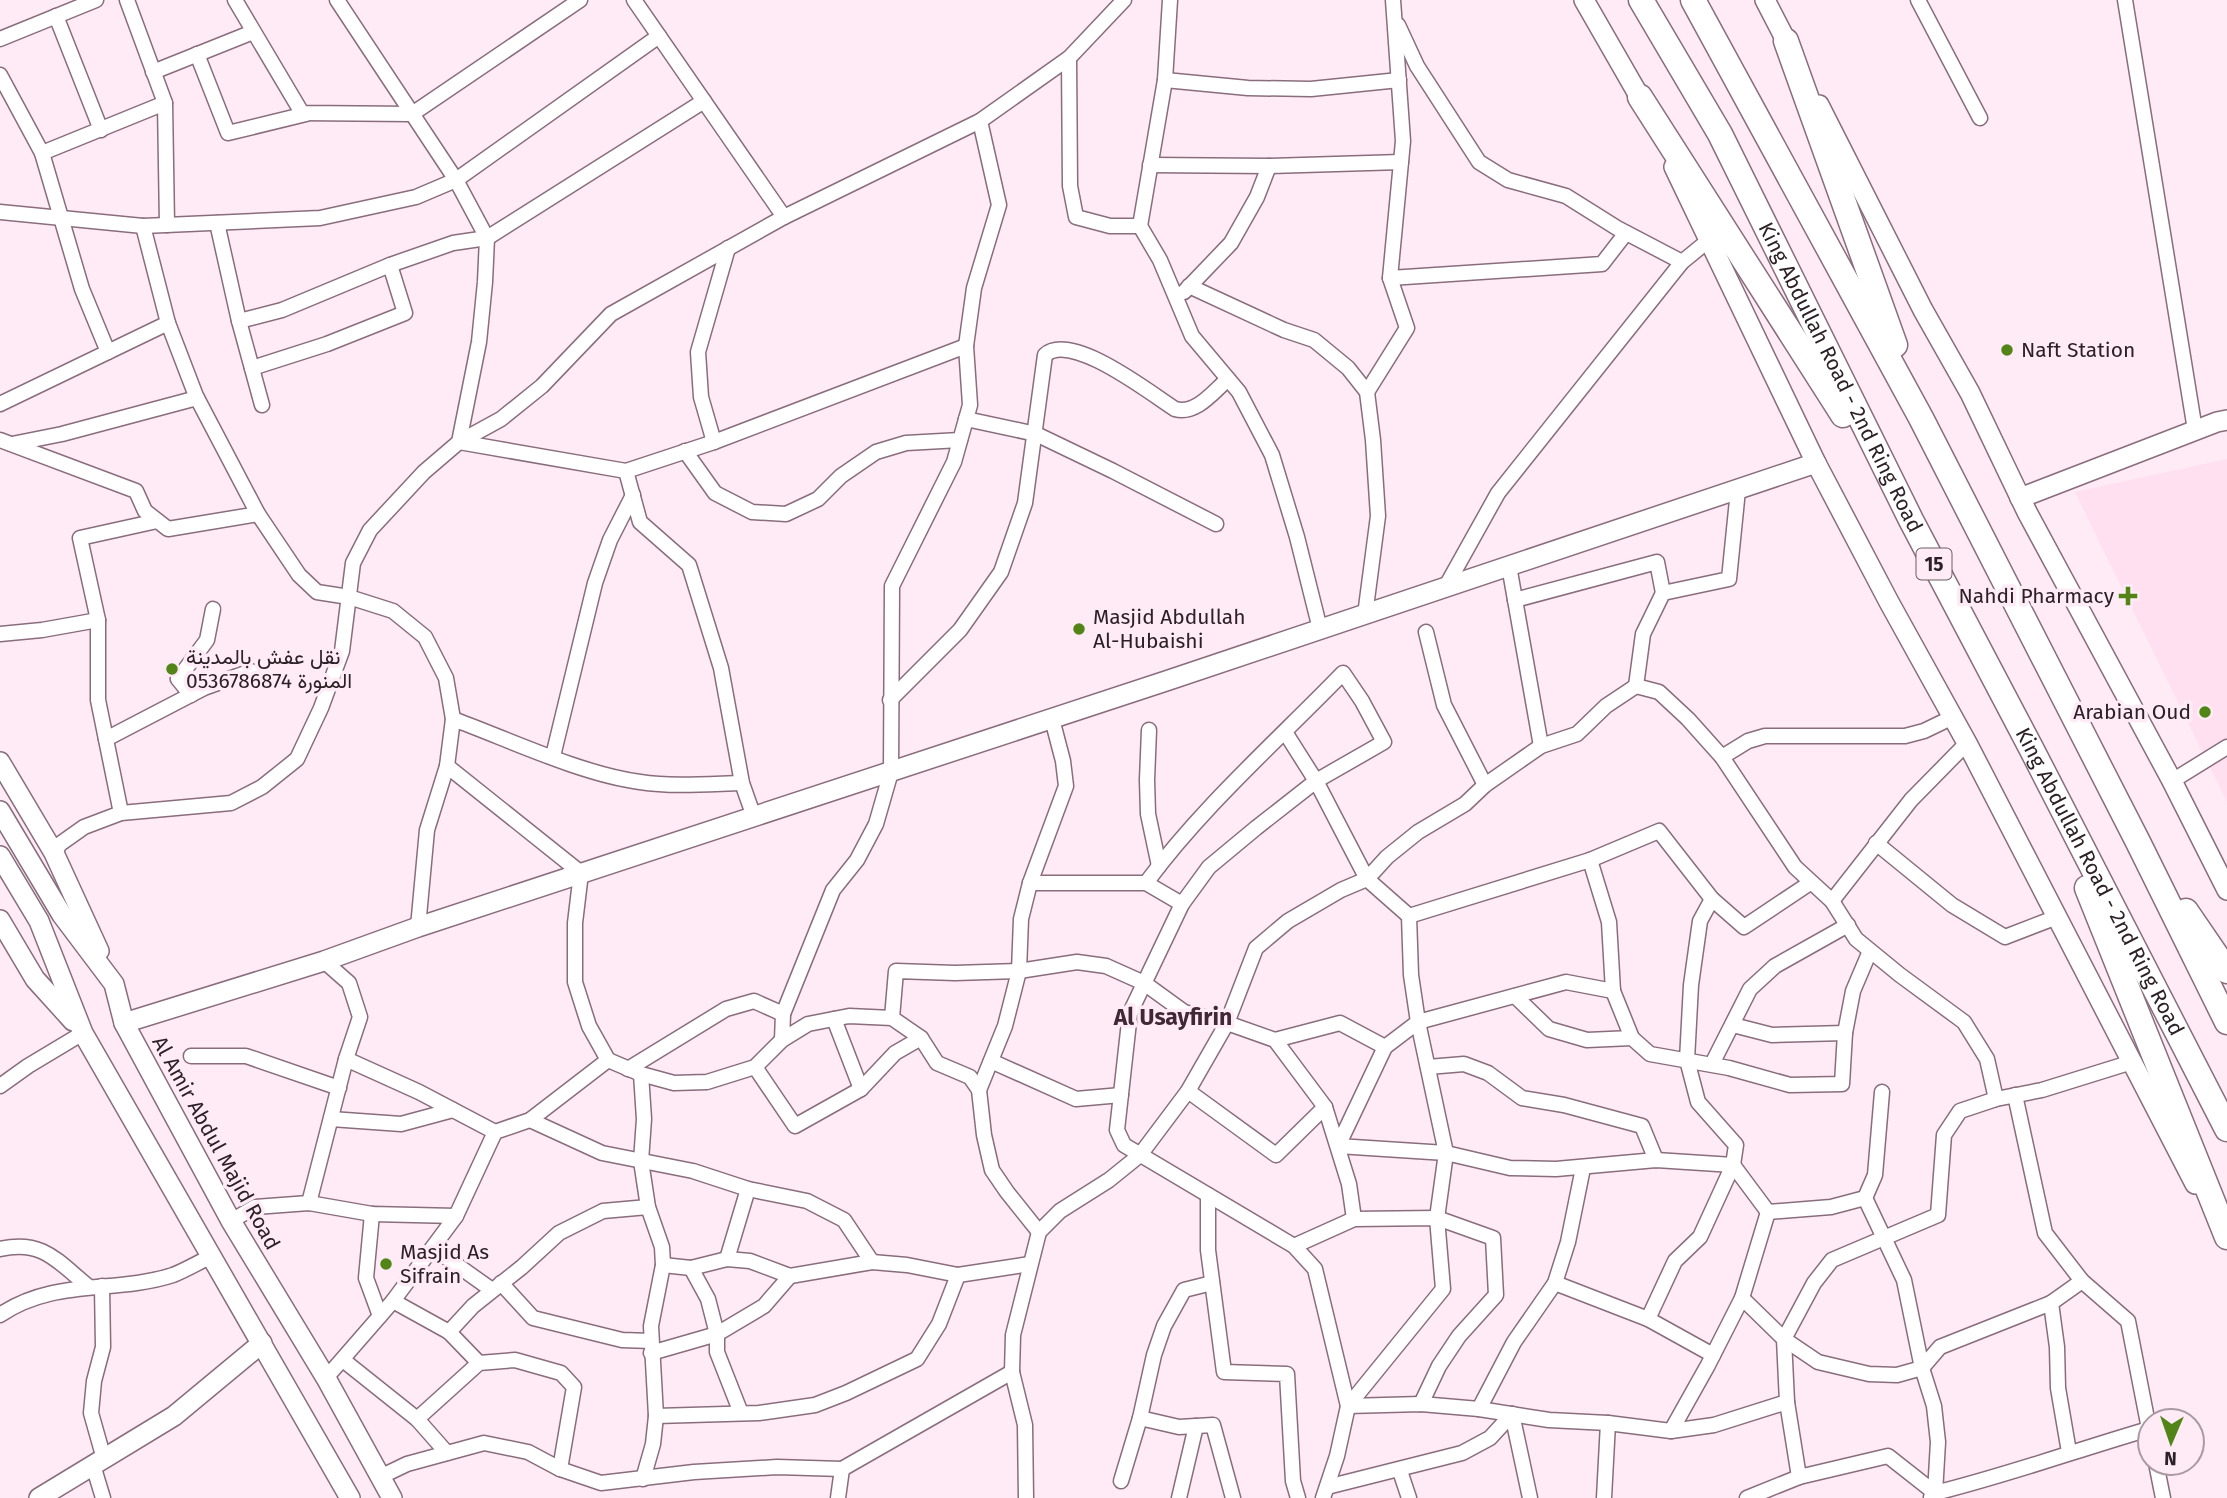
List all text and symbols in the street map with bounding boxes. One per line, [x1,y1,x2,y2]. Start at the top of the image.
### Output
street label: King Abdullah Road - 2nd Ring Road [1753,218,1928,537]
place label: Naft Station [2021,337,2135,363]
marker: Naft Station [1999,342,2015,358]
road number: 15 [1916,548,1952,580]
place label: Nahdi Pharmacy [1958,583,2115,609]
marker: Nahdi Pharmacy [2120,588,2136,604]
place label: Masjid Abdullah Al-Hubaishi [1093,604,1246,654]
marker: Masjid Abdullah Al-Hubaishi [1071,621,1087,637]
place label: نقل عفش بالمدينة المنورة 0536786874 [186,644,352,694]
marker: نقل عفش بالمدينة المنورة 0536786874 [164,661,180,677]
place label: Arabian Oud [2073,699,2191,725]
marker: Arabian Oud [2197,704,2213,720]
street label: King Abdullah Road - 2nd Ring Road [2010,723,2190,1040]
district label: Al Usayfirin [1113,1003,1232,1031]
street label: Al Amir Abdul Majid Road [146,1032,286,1254]
place label: Masjid As Sifrain [400,1239,489,1289]
marker: Masjid As Sifrain [378,1256,394,1272]
north arrow [2136,1407,2206,1477]
text: N [2164,1447,2177,1470]

